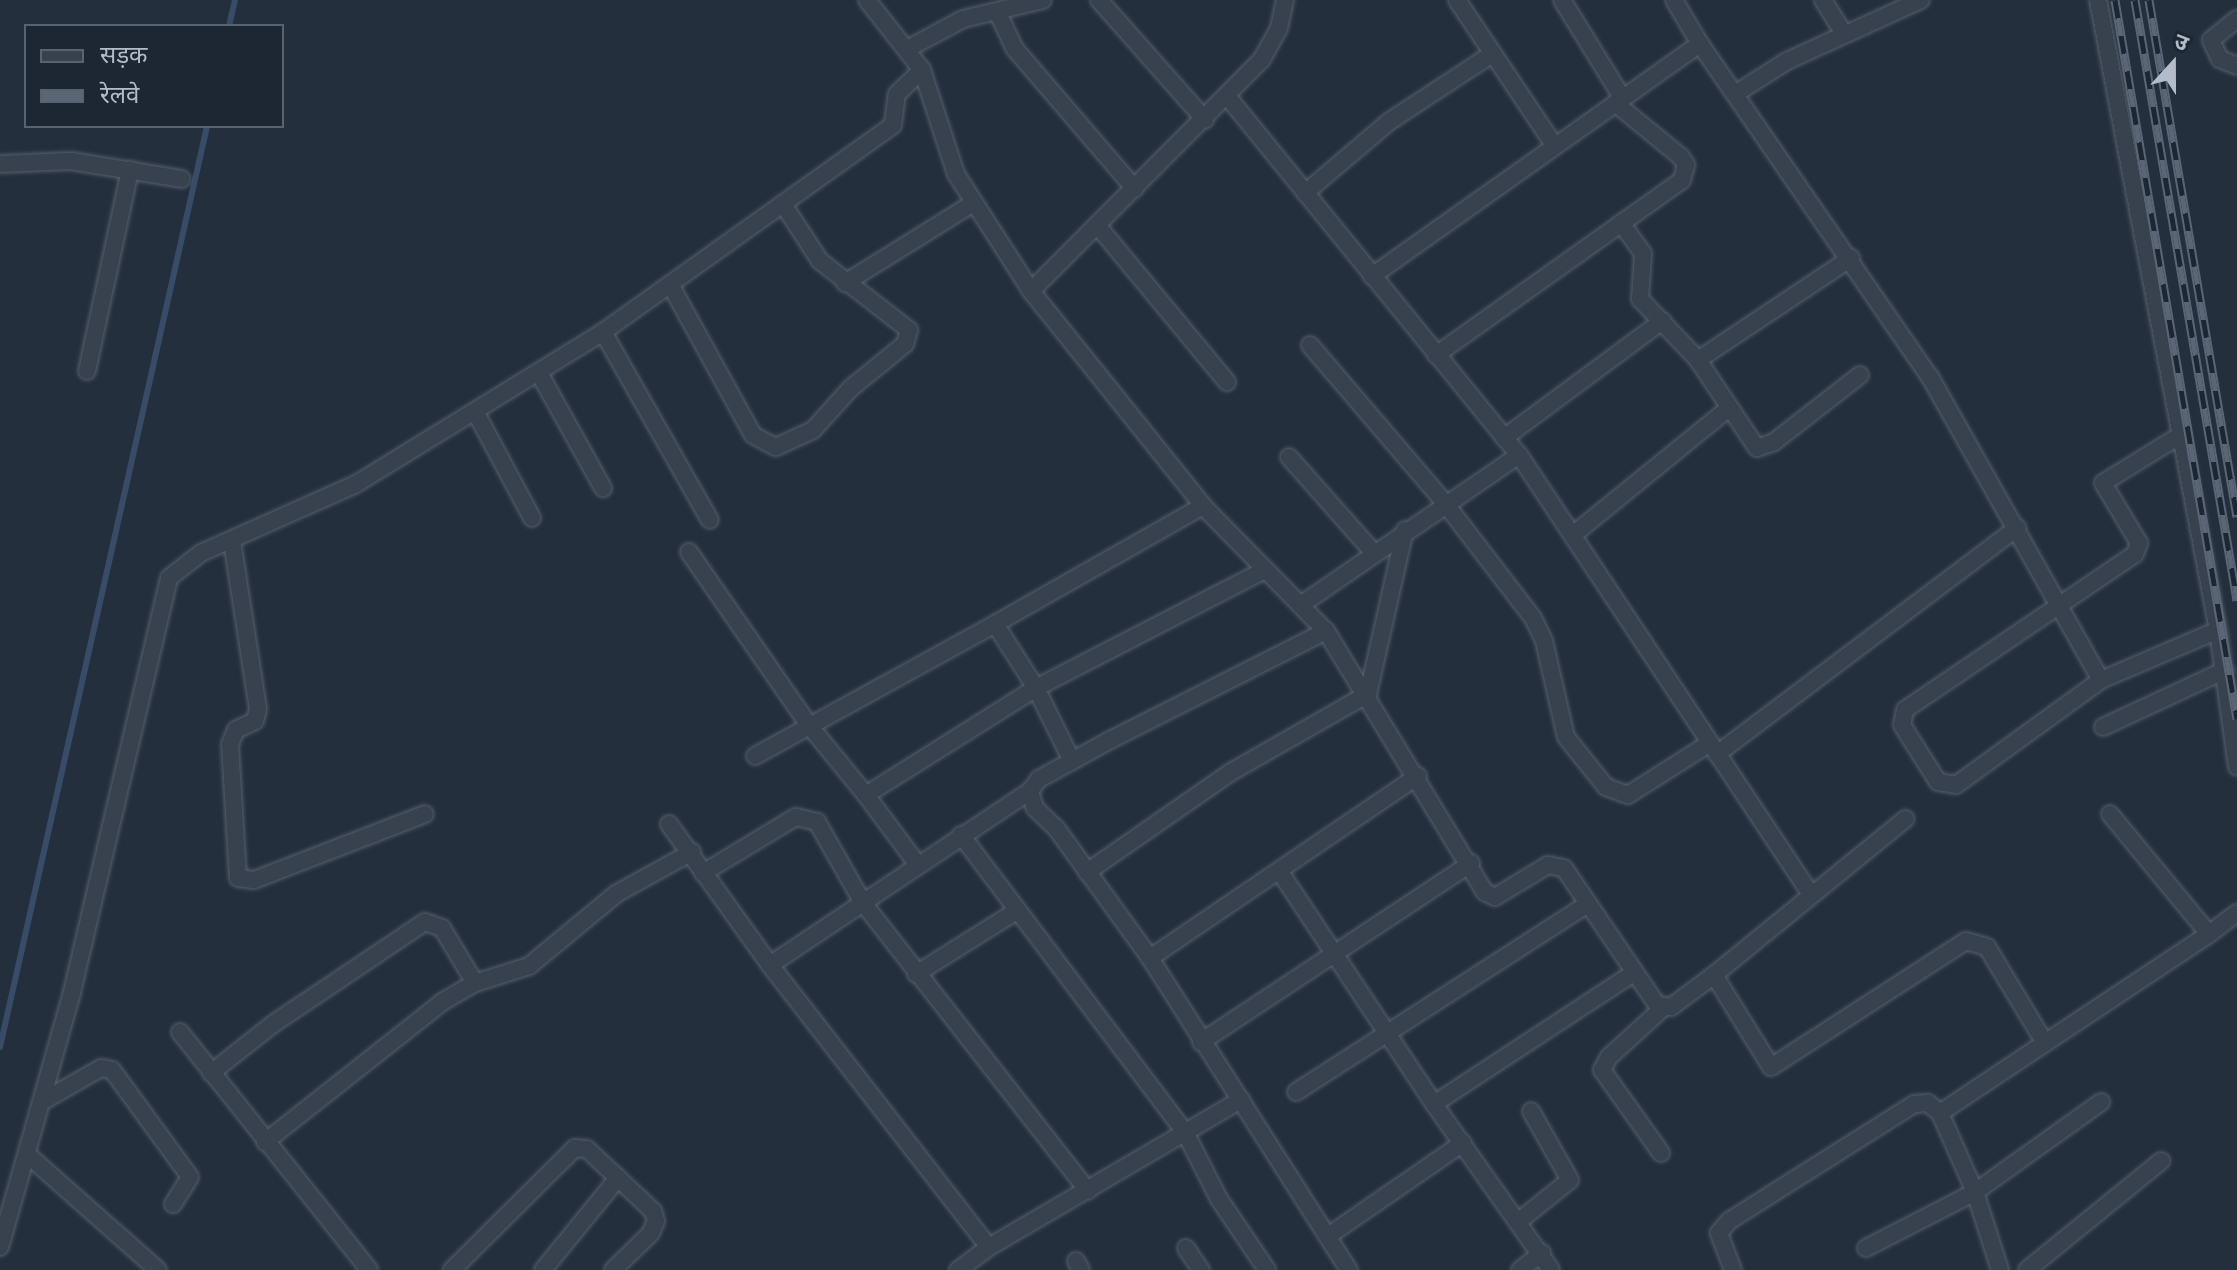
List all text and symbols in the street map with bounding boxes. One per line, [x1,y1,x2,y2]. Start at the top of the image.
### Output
legend [24,24,284,128]
north arrow [2133,24,2213,104]
text: उ [2171,26,2193,56]
text: सड़क [100,39,148,68]
text: रेलवे [100,79,139,108]

